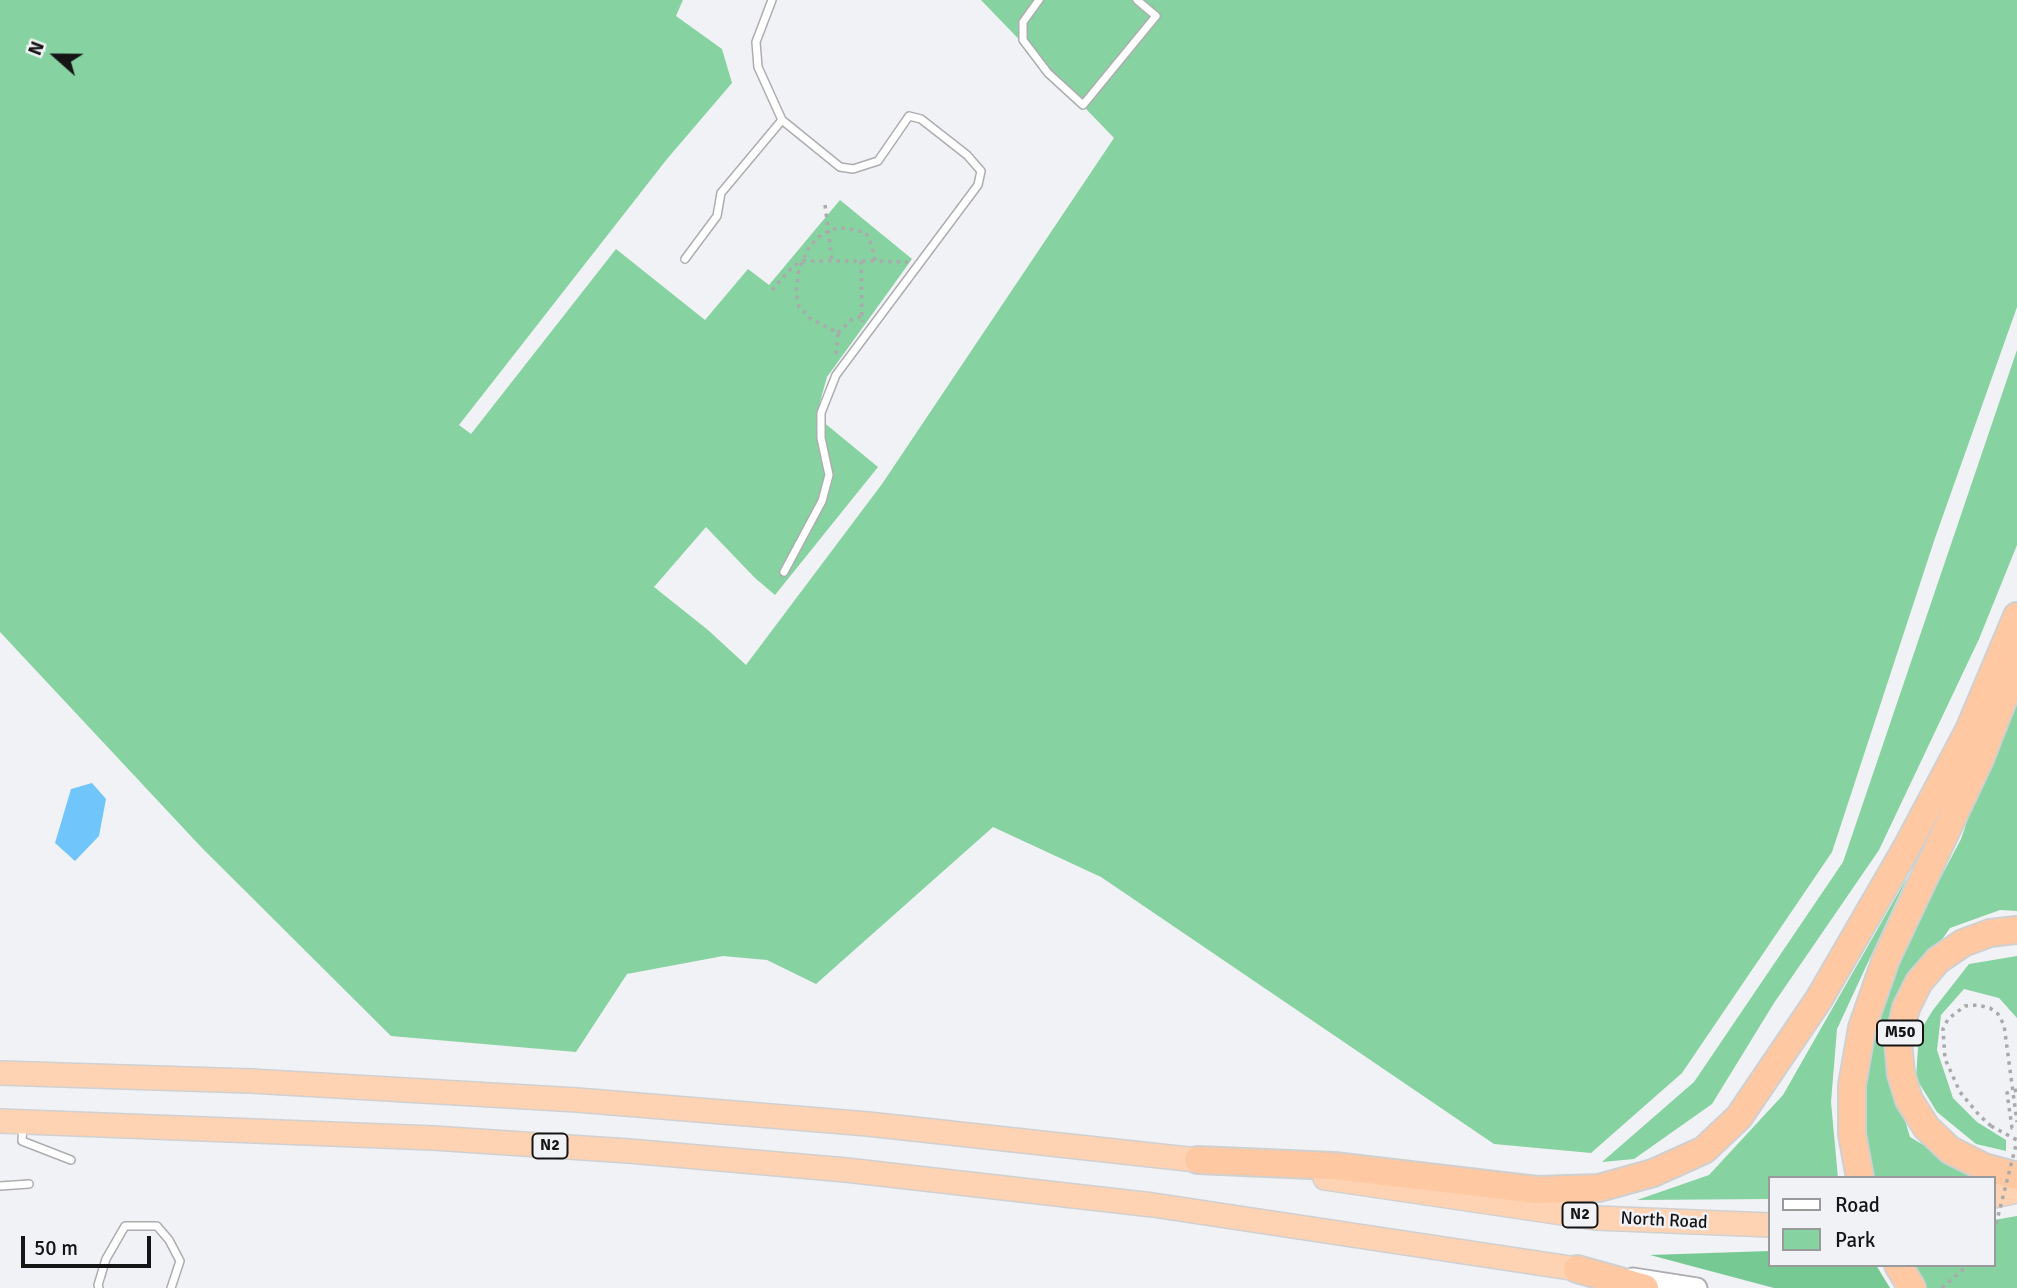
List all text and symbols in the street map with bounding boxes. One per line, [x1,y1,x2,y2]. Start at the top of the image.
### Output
north arrow [21,21,91,91]
text: N [23,38,50,59]
road number: M50 [1877,1021,1923,1046]
road number: N2 [532,1134,568,1158]
legend [1769,1176,1996,1267]
text: Road [1835,1192,1880,1218]
road number: N2 [1562,1203,1598,1228]
street label: North Road [1620,1208,1708,1234]
scale bar [24,1222,154,1266]
text: Park [1835,1227,1875,1253]
text: 50 m [34,1235,78,1261]

